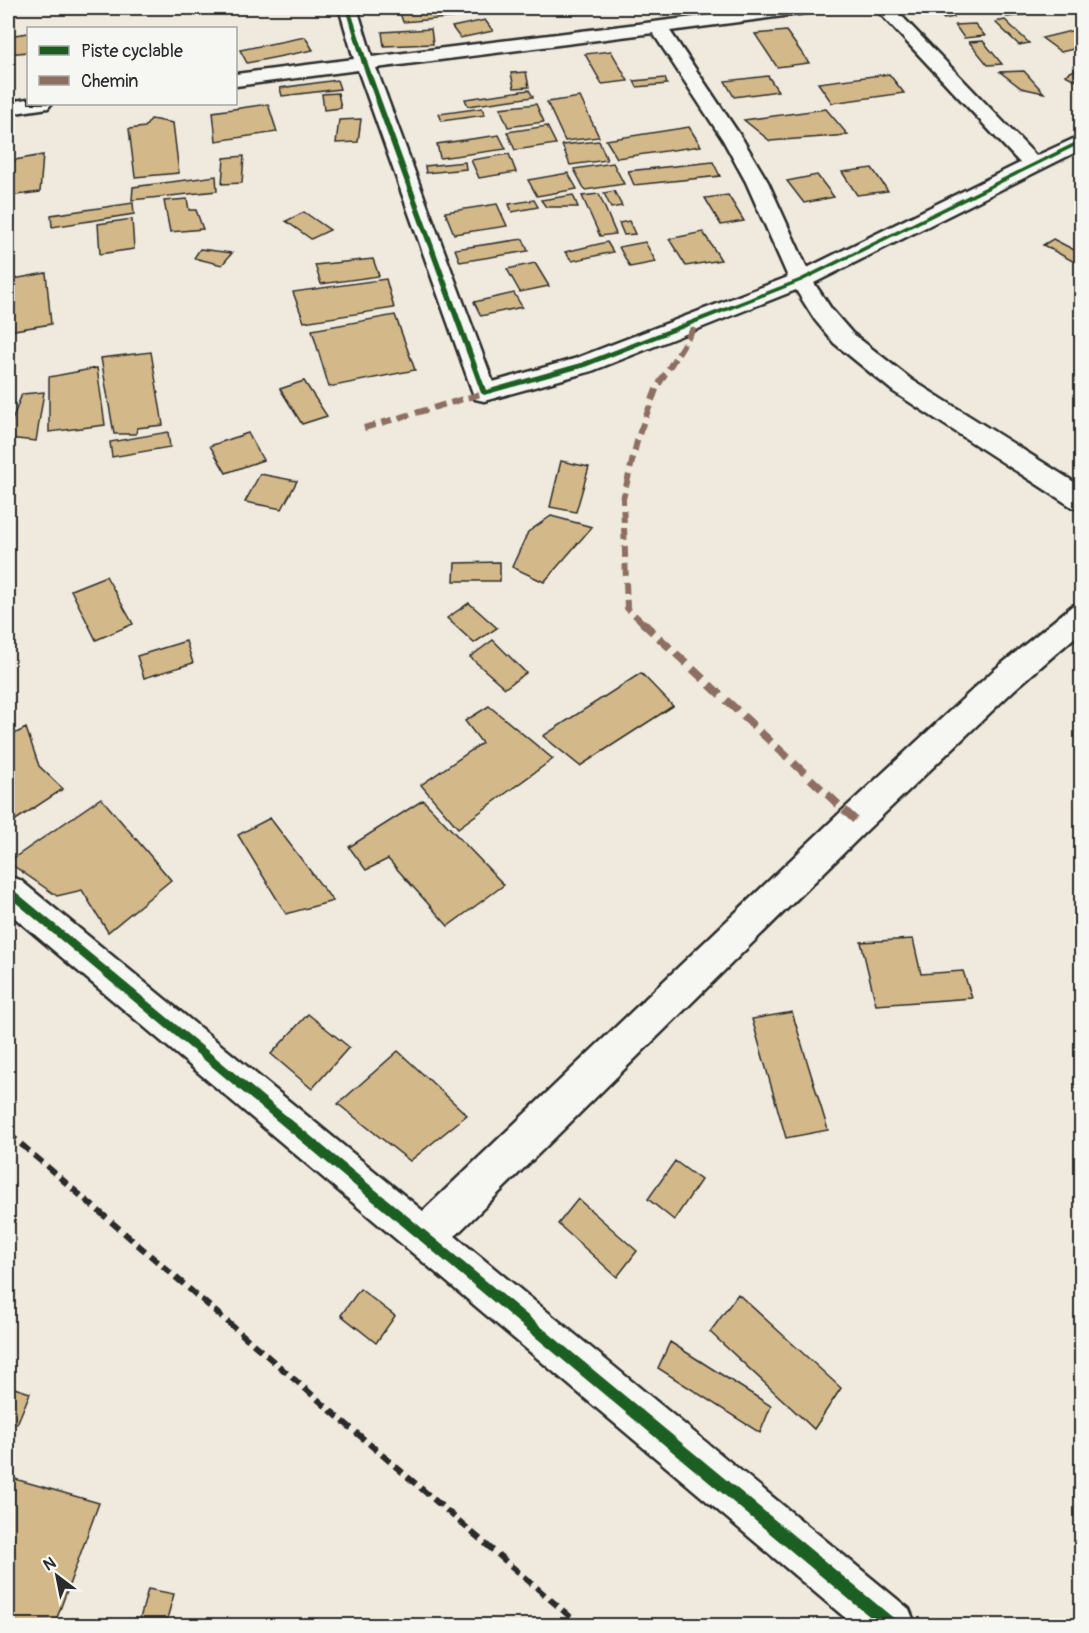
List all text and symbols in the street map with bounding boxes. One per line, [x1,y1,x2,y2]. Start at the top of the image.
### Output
legend [27,27,237,105]
text: Piste cyclable [81,40,183,63]
text: Chemin [81,70,138,93]
north arrow [27,1546,87,1606]
text: N [40,1553,60,1575]

